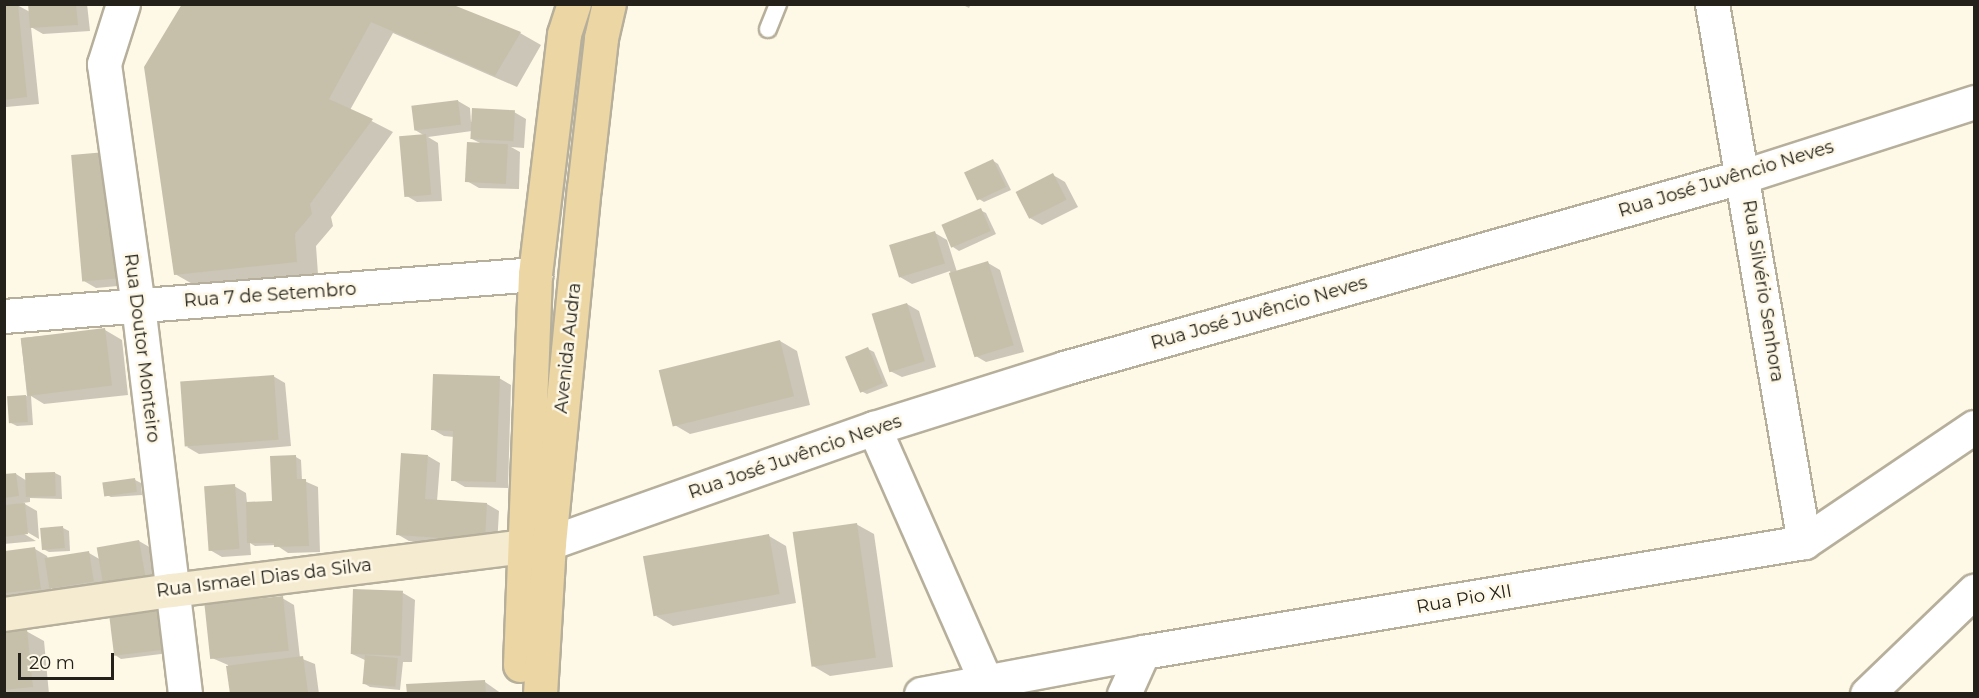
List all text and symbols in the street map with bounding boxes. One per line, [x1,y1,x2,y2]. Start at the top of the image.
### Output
street label: Rua José Juvêncio Neves [1616,136,1836,222]
street label: Rua Silvério Senhora [1738,198,1788,384]
street label: Rua Doutor Monteiro [120,252,164,444]
street label: Rua José Juvêncio Neves [1148,272,1370,354]
street label: Rua 7 de Setembro [183,278,357,312]
street label: Avenida Audra [550,281,586,415]
street label: Rua José Juvêncio Neves [686,410,904,504]
street label: Rua Ismael Dias da Silva [155,554,373,602]
street label: Rua Pio XII [1415,580,1513,618]
scale bar [21,641,117,679]
text: 20 m [29,652,75,674]

